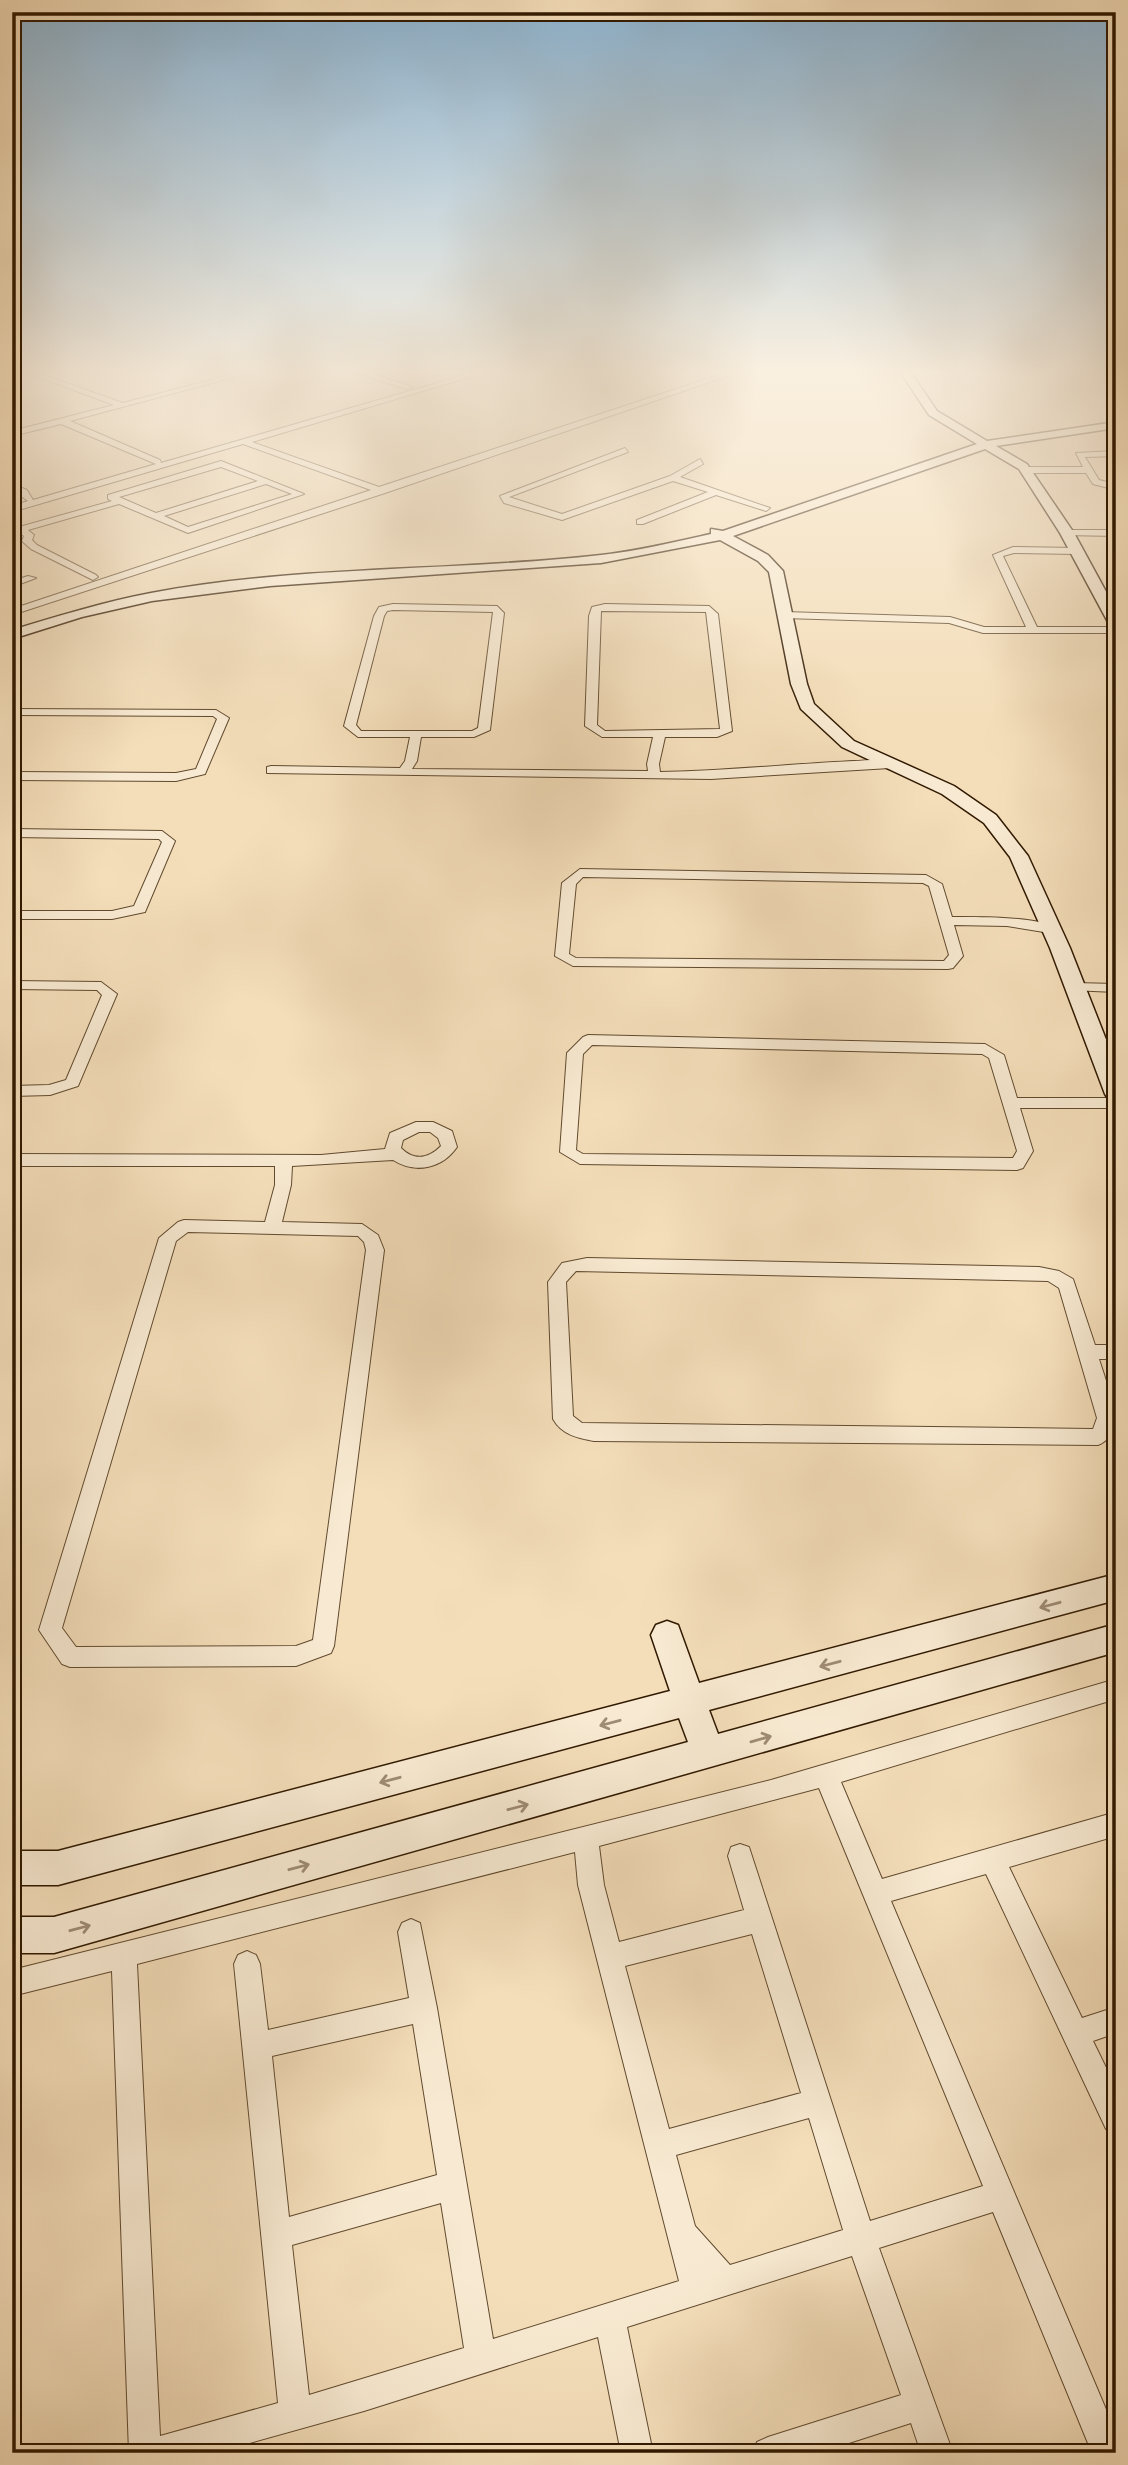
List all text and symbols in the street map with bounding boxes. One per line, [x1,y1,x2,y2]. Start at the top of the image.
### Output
one-way arrow [1039,1599,1061,1612]
one-way arrow [819,1658,842,1671]
one-way arrow [600,1717,622,1730]
one-way arrow [750,1731,772,1744]
one-way arrow [380,1774,402,1787]
one-way arrow [506,1800,529,1813]
one-way arrow [287,1860,310,1873]
one-way arrow [68,1920,90,1933]

